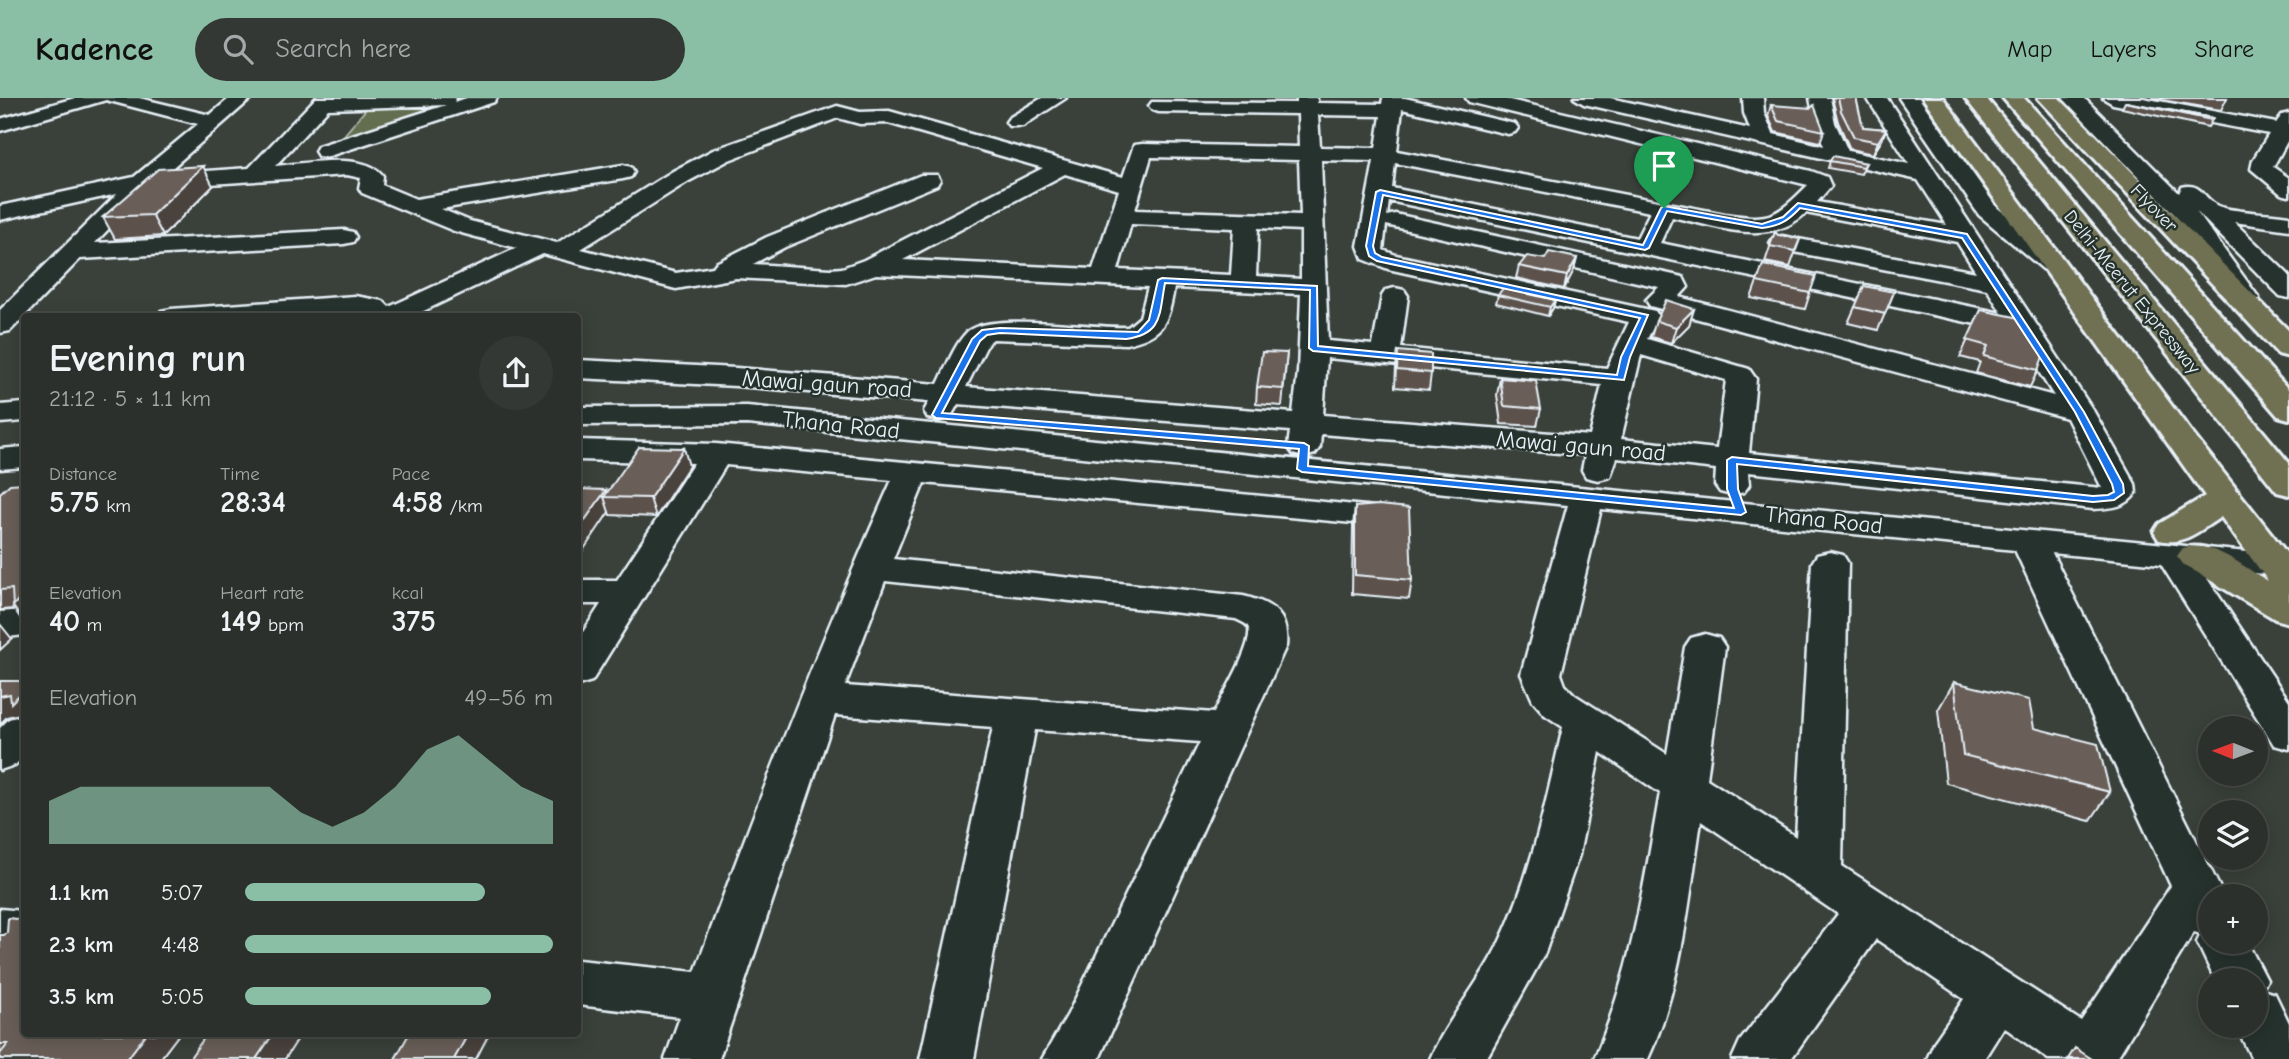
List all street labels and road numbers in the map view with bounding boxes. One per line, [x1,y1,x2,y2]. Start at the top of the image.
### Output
street label: Flyover [2126,180,2182,237]
street label: Delhi-Meerut Expressway [2059,206,2205,379]
street label: Mawai gaun road [741,365,913,403]
street label: Thana Road [781,405,901,445]
street label: Mawai gaun road [1495,425,1667,467]
street label: Thana Road [1764,500,1884,540]

